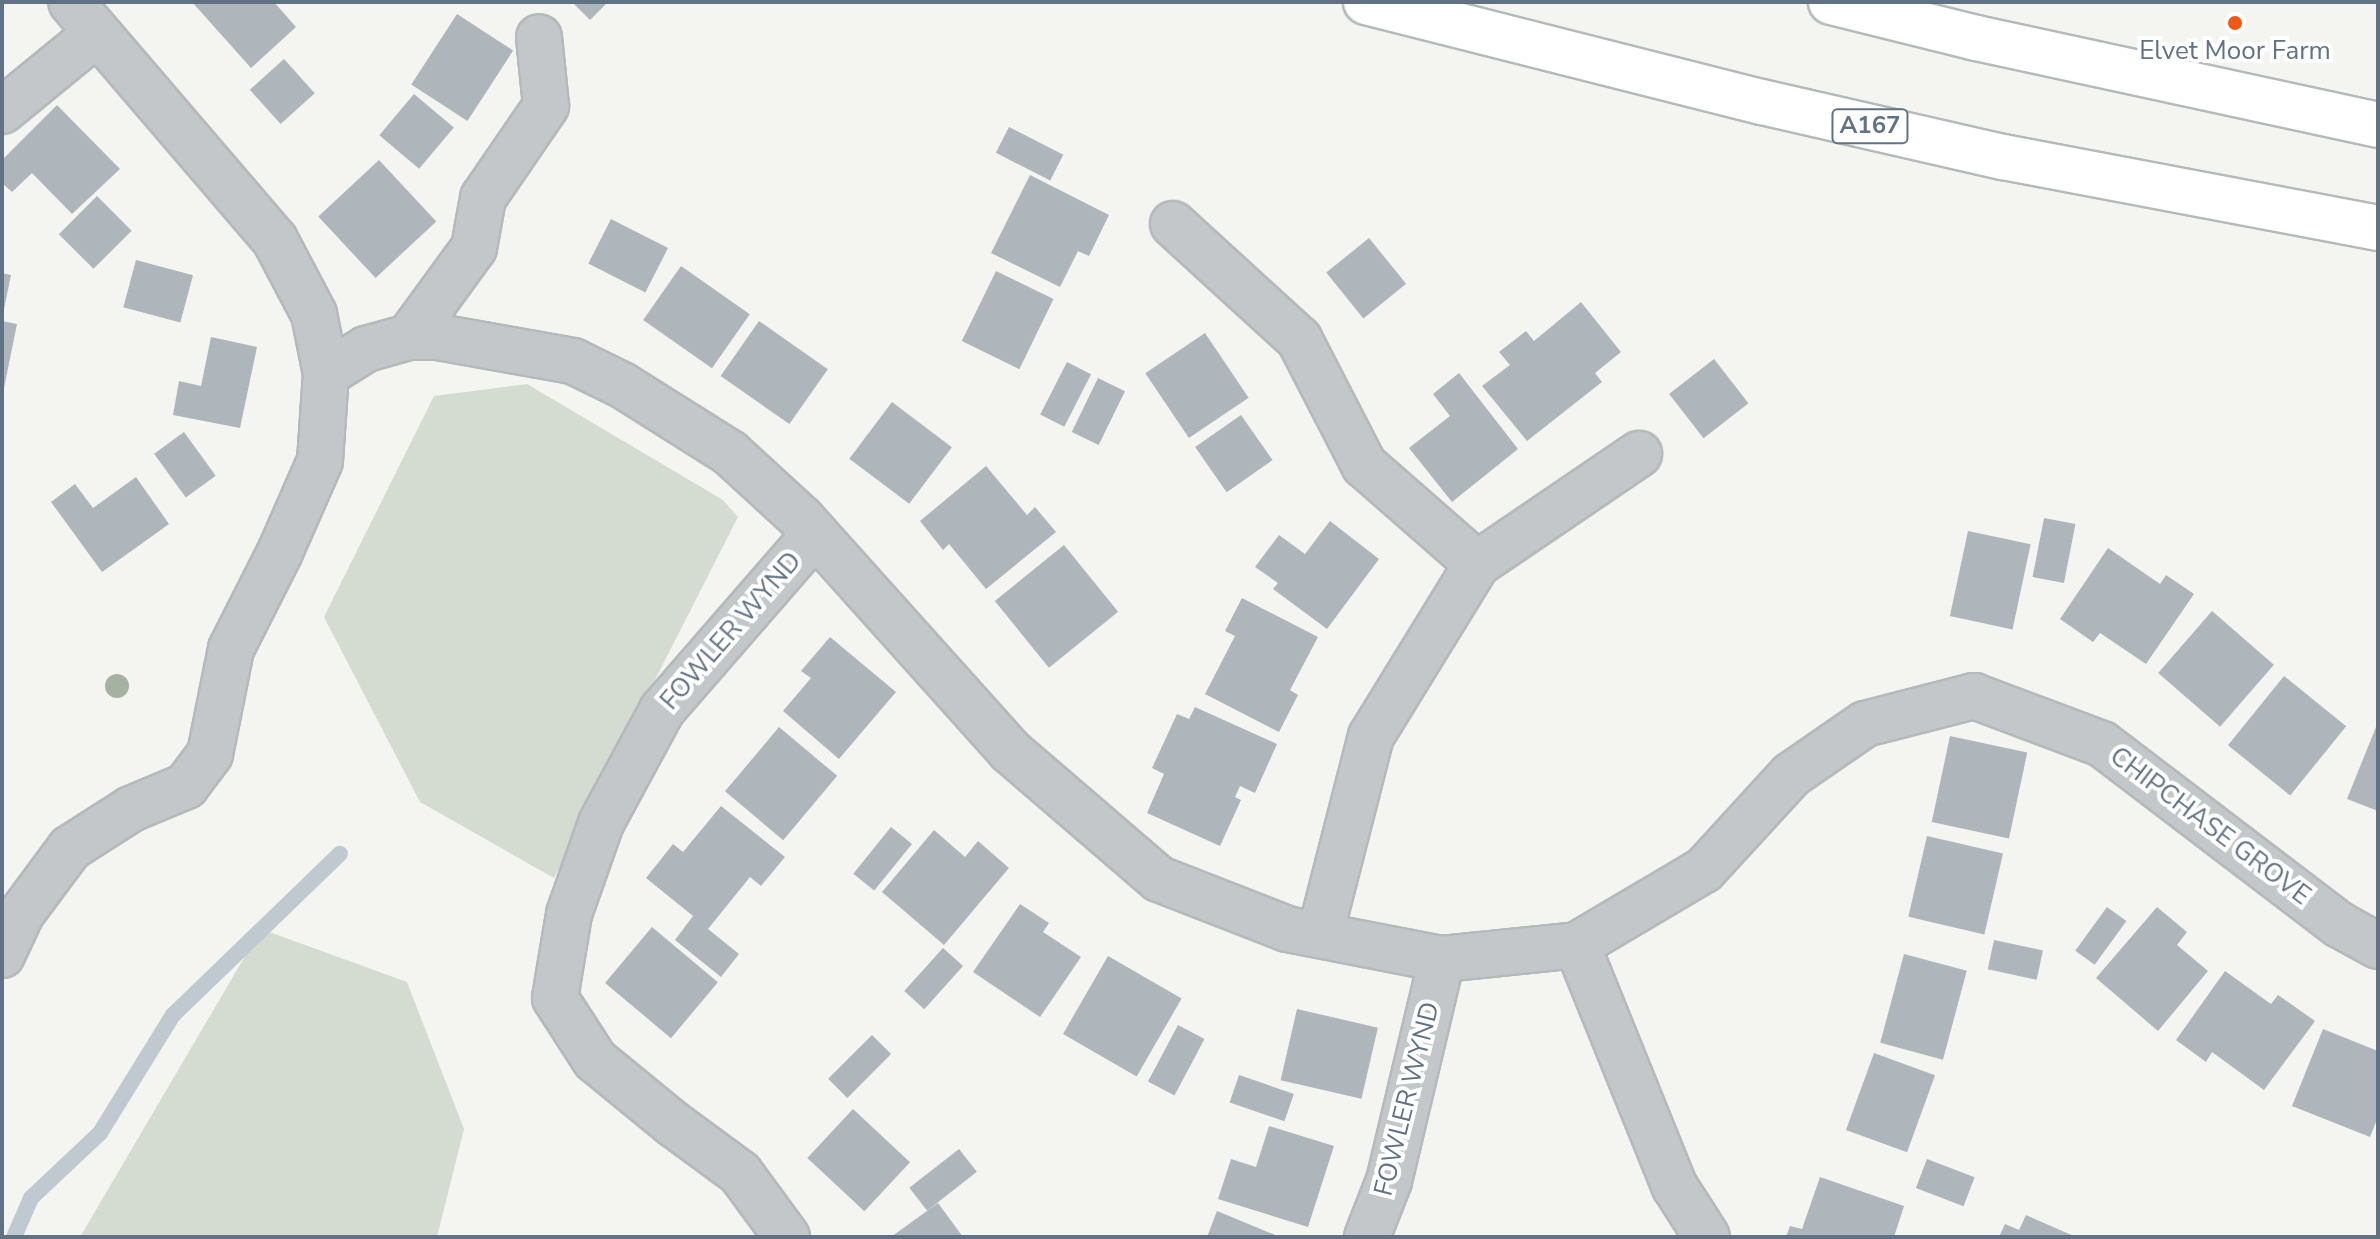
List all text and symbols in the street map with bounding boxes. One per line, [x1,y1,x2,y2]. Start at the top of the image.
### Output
marker: Elvet Moor Farm [2226,14,2244,32]
place label: Elvet Moor Farm [2139,35,2331,67]
road number: A167 [1830,106,1910,146]
street label: FOWLER WYND [654,546,808,716]
street label: CHIPCHASE GROVE [2104,740,2316,912]
street label: FOWLER WYND [1368,999,1446,1199]

